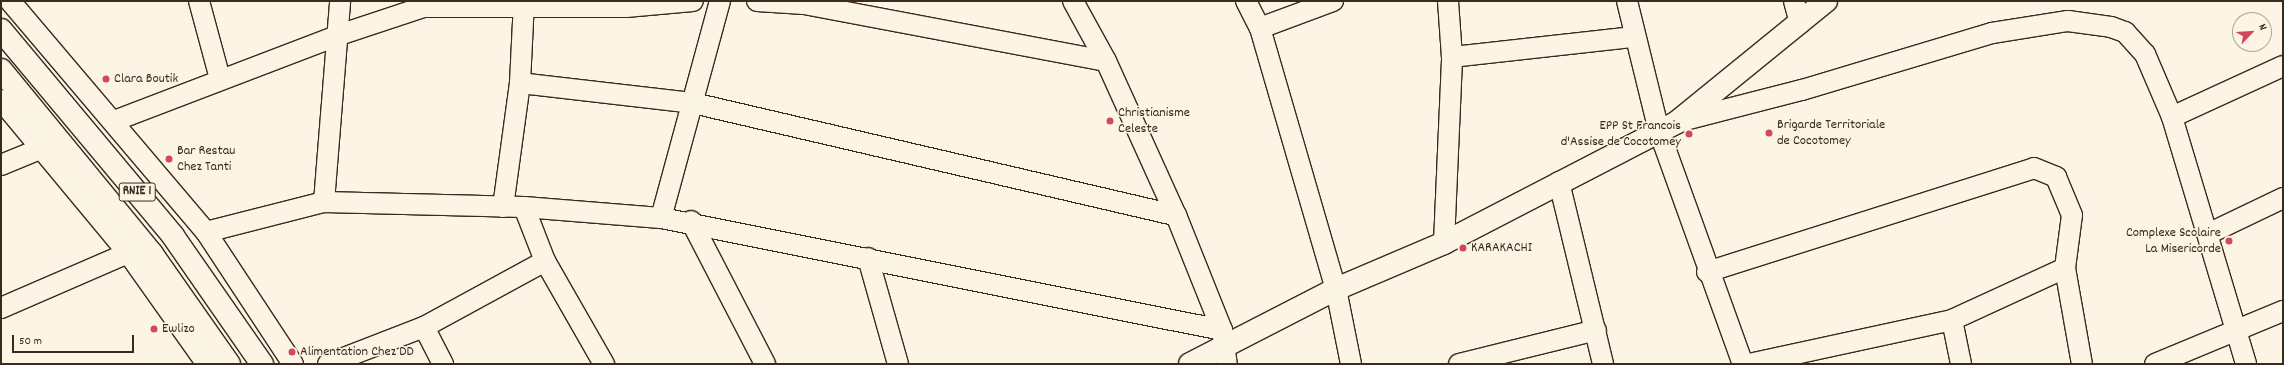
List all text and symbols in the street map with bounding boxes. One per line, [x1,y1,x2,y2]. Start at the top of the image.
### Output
north arrow [2232,12,2272,52]
text: N [2254,22,2270,33]
place label: Clara Boutik [114,71,178,87]
marker: Clara Boutik [101,74,111,84]
place label: Christianisme Celeste [1118,105,1190,138]
marker: Christianisme Celeste [1105,116,1115,126]
place label: Brigarde Territoriale de Cocotomey [1777,117,1885,150]
place label: EPP St Francois d'Assise de Cocotomey [1561,118,1681,150]
marker: Brigarde Territoriale de Cocotomey [1764,128,1774,138]
marker: EPP St Francois d'Assise de Cocotomey [1684,129,1694,139]
place label: Bar Restau Chez Tanti [177,143,235,176]
marker: Bar Restau Chez Tanti [164,154,174,164]
road number: RNIE 1 [118,181,156,203]
place label: Complexe Scolaire La Misericorde [2126,225,2221,258]
marker: Complexe Scolaire La Misericorde [2224,236,2234,246]
place label: KARAKACHI [1471,240,1532,256]
marker: KARAKACHI [1458,243,1468,253]
place label: Ewlizo [162,321,195,337]
marker: Ewlizo [149,324,159,334]
scale bar [14,327,136,353]
text: 50 m [19,333,42,350]
place label: Alimentation Chez DD [300,344,414,360]
marker: Alimentation Chez DD [287,347,297,357]

